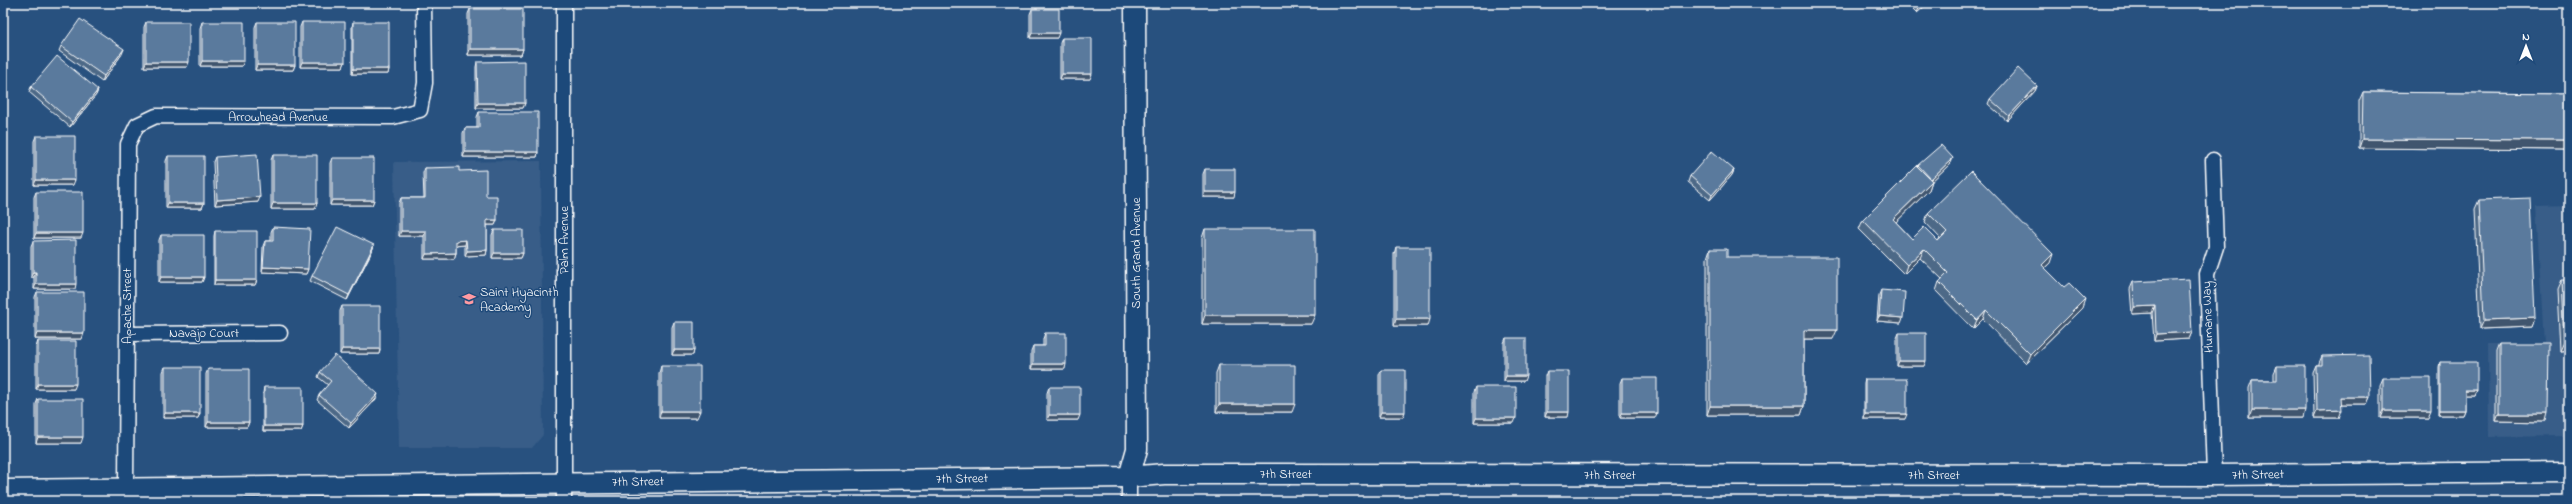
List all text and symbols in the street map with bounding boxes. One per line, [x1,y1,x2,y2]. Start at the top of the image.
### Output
north arrow [2506,26,2546,66]
text: N [2522,29,2530,45]
street label: Arrowhead Avenue [228,108,328,127]
street label: South Grand Avenue [1127,197,1146,309]
street label: Palm Avenue [555,206,574,274]
street label: Apache Street [118,267,137,344]
street label: Humane Way [2197,281,2220,353]
place label: Saint Hyacinth Academy [480,283,559,318]
school or university icon: Saint Hyacinth Academy [461,291,477,307]
street label: Navajo Court [169,324,240,343]
street label: 7th Street [1260,465,1313,484]
street label: 7th Street [2232,465,2285,485]
street label: 7th Street [1584,466,1637,485]
street label: 7th Street [1908,466,1961,485]
street label: 7th Street [936,469,989,489]
street label: 7th Street [612,472,665,492]

